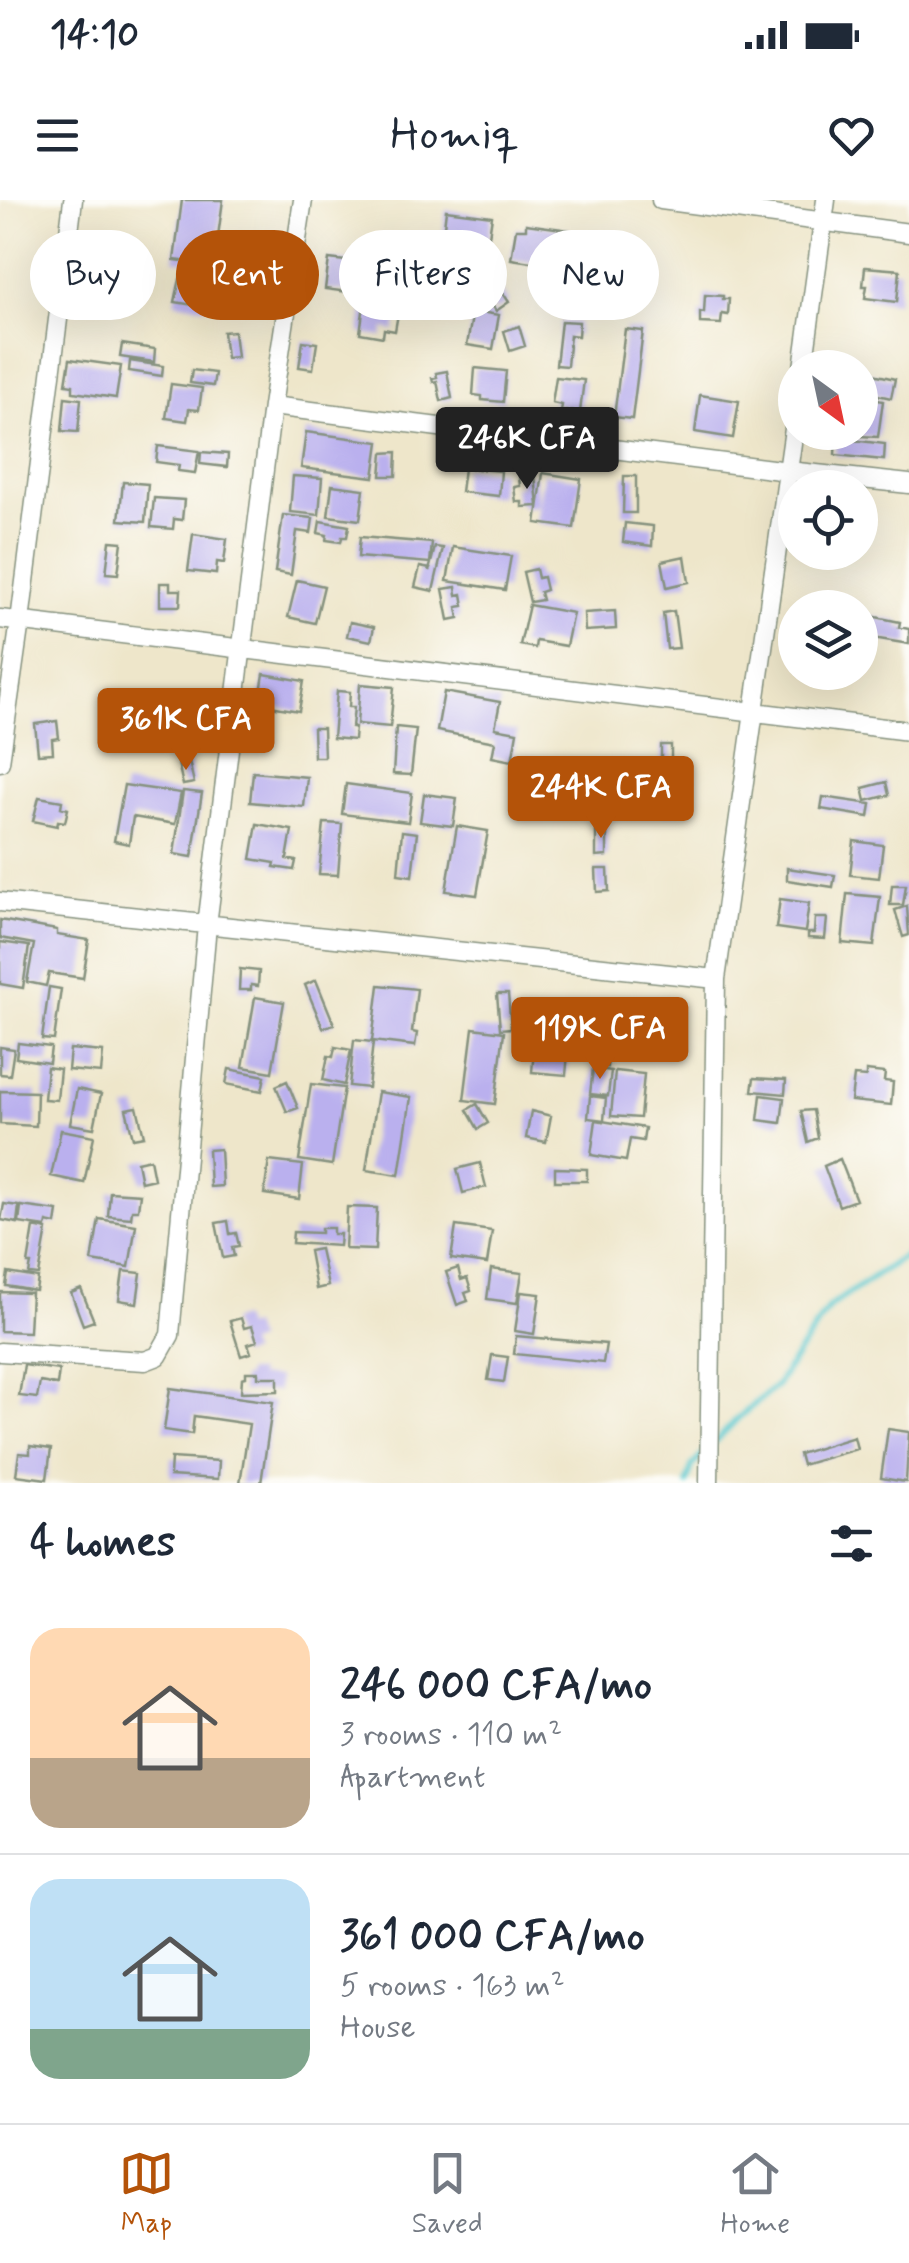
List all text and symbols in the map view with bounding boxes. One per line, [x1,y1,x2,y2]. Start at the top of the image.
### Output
text: 14:10 [50,11,139,60]
text: Homiq [390,106,519,165]
icon: menu [30,108,85,163]
icon: heart [824,108,879,163]
chip: Buy [30,230,156,320]
chip: Rent [176,230,319,320]
chip: Filters [339,230,507,320]
chip: New [527,230,659,320]
north arrow [778,350,878,450]
map controls [778,350,878,690]
pin: 246K CFA [424,407,630,492]
text: 246K CFA [458,418,596,460]
button: locate [778,470,878,570]
button: layers [778,590,878,690]
pin: 361K CFA [83,688,289,773]
text: 361K CFA [119,699,253,741]
pin: 244K CFA [498,756,704,841]
text: 244K CFA [530,767,672,809]
pin: 119K CFA [497,997,703,1082]
text: 119K CFA [533,1008,667,1050]
text: 4 homes [30,1516,176,1571]
icon: filters [824,1516,879,1571]
text: 246 000 CFA/mo [340,1659,652,1714]
icon: home [110,1668,230,1788]
text: 3 rooms · 110 m² [340,1714,562,1756]
text: Apartment [340,1756,485,1798]
text: 361 000 CFA/mo [340,1910,645,1965]
icon: home [110,1919,230,2039]
text: 5 rooms · 163 m² [340,1965,565,2007]
text: House [340,2007,416,2049]
tab: Map [119,2146,174,2243]
tab: Saved [412,2146,483,2243]
tab: Home [720,2146,790,2243]

